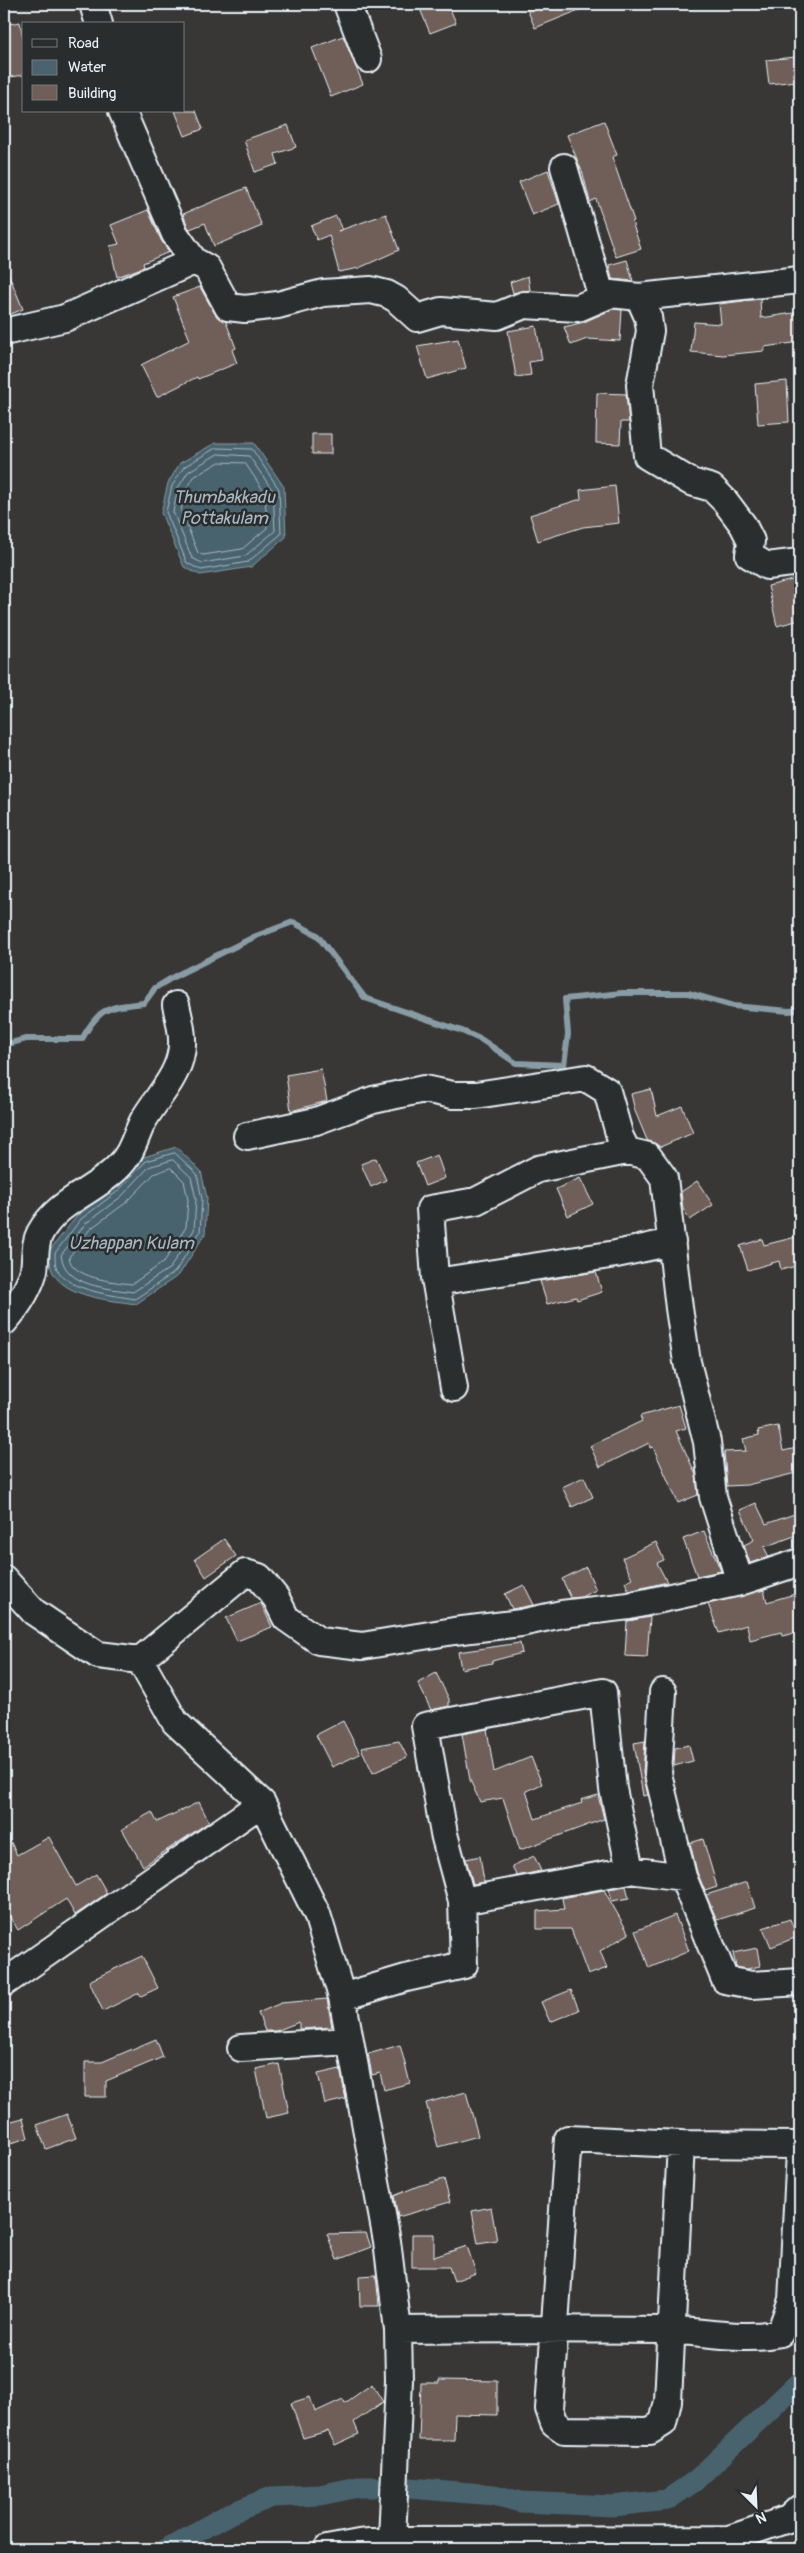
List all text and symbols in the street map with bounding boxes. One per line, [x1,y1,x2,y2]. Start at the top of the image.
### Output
legend [22,22,185,112]
text: Road [68,34,99,53]
text: Water [68,58,107,77]
text: Building [68,84,116,103]
water label: Thumbakkadu Pottakulam [173,486,276,530]
water label: Uzhappan Kulam [68,1232,195,1255]
north arrow [732,2480,782,2530]
text: N [753,2508,769,2527]

